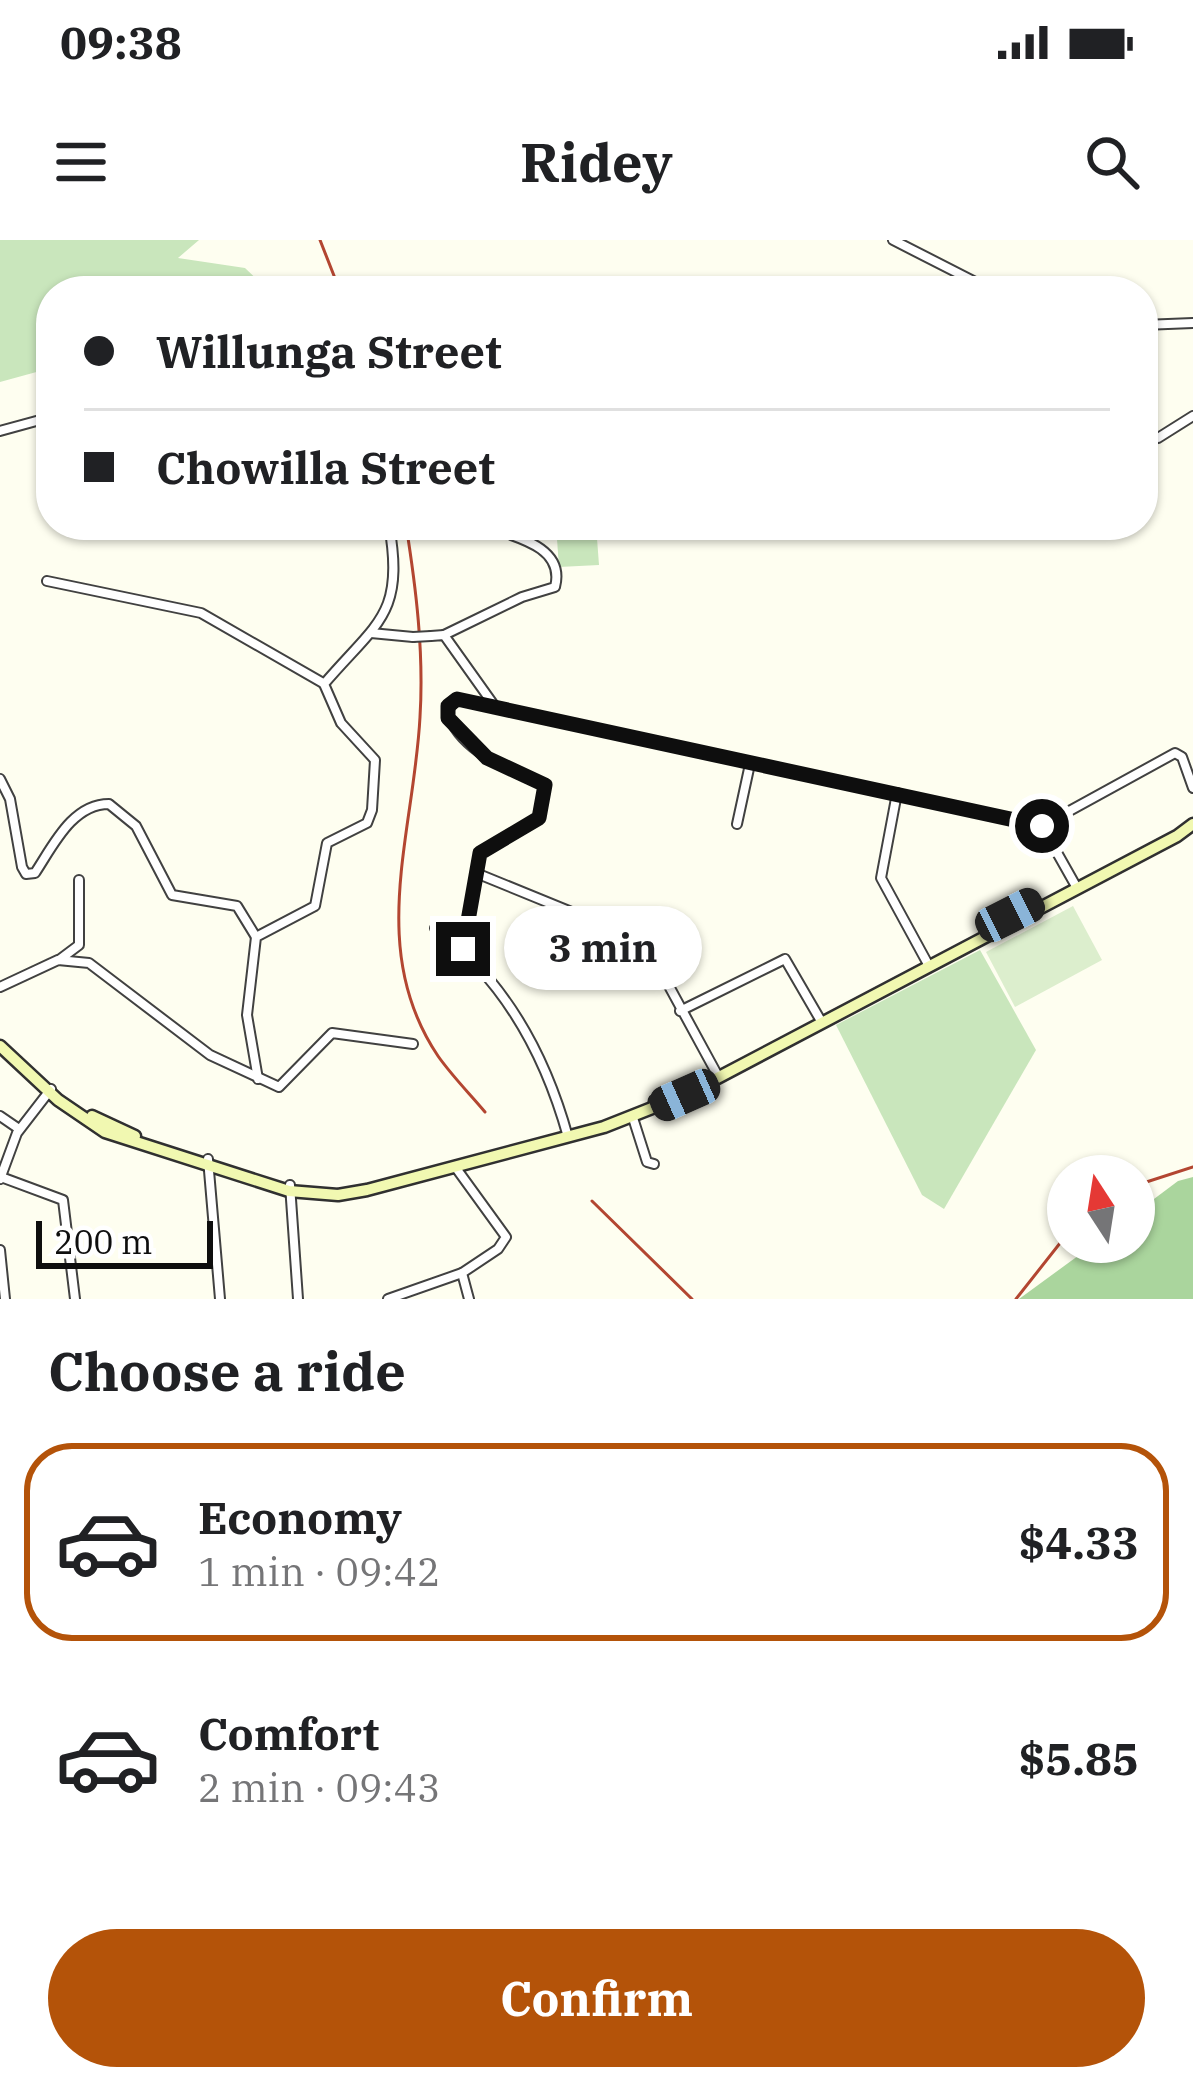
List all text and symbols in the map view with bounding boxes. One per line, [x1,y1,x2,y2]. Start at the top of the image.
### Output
text: 09:38 [60,13,182,71]
text: Ridey [520,127,673,197]
icon: menu [48,129,114,195]
icon: search [1079,129,1145,195]
text: Willunga Street [156,322,502,380]
text: Chowilla Street [156,438,495,496]
route start [1015,799,1069,853]
car [970,883,1050,947]
callout: 3 min [505,907,703,991]
route end [436,922,490,976]
text: 3 min [548,922,658,973]
car [645,1064,725,1126]
north arrow [1047,1155,1155,1263]
map controls [1047,1155,1155,1263]
scale bar [36,1215,213,1268]
text: 200 m [54,1220,153,1263]
text: Choose a ride [48,1336,406,1406]
icon: car [54,1488,162,1596]
text: Economy [198,1488,402,1546]
text: $4.33 [1019,1513,1139,1571]
text: 1 min · 09:42 [198,1546,440,1597]
icon: car [54,1704,162,1812]
text: Comfort [198,1704,379,1762]
text: $5.85 [1019,1729,1139,1787]
text: 2 min · 09:43 [198,1762,440,1813]
button: Confirm [48,1929,1145,2067]

